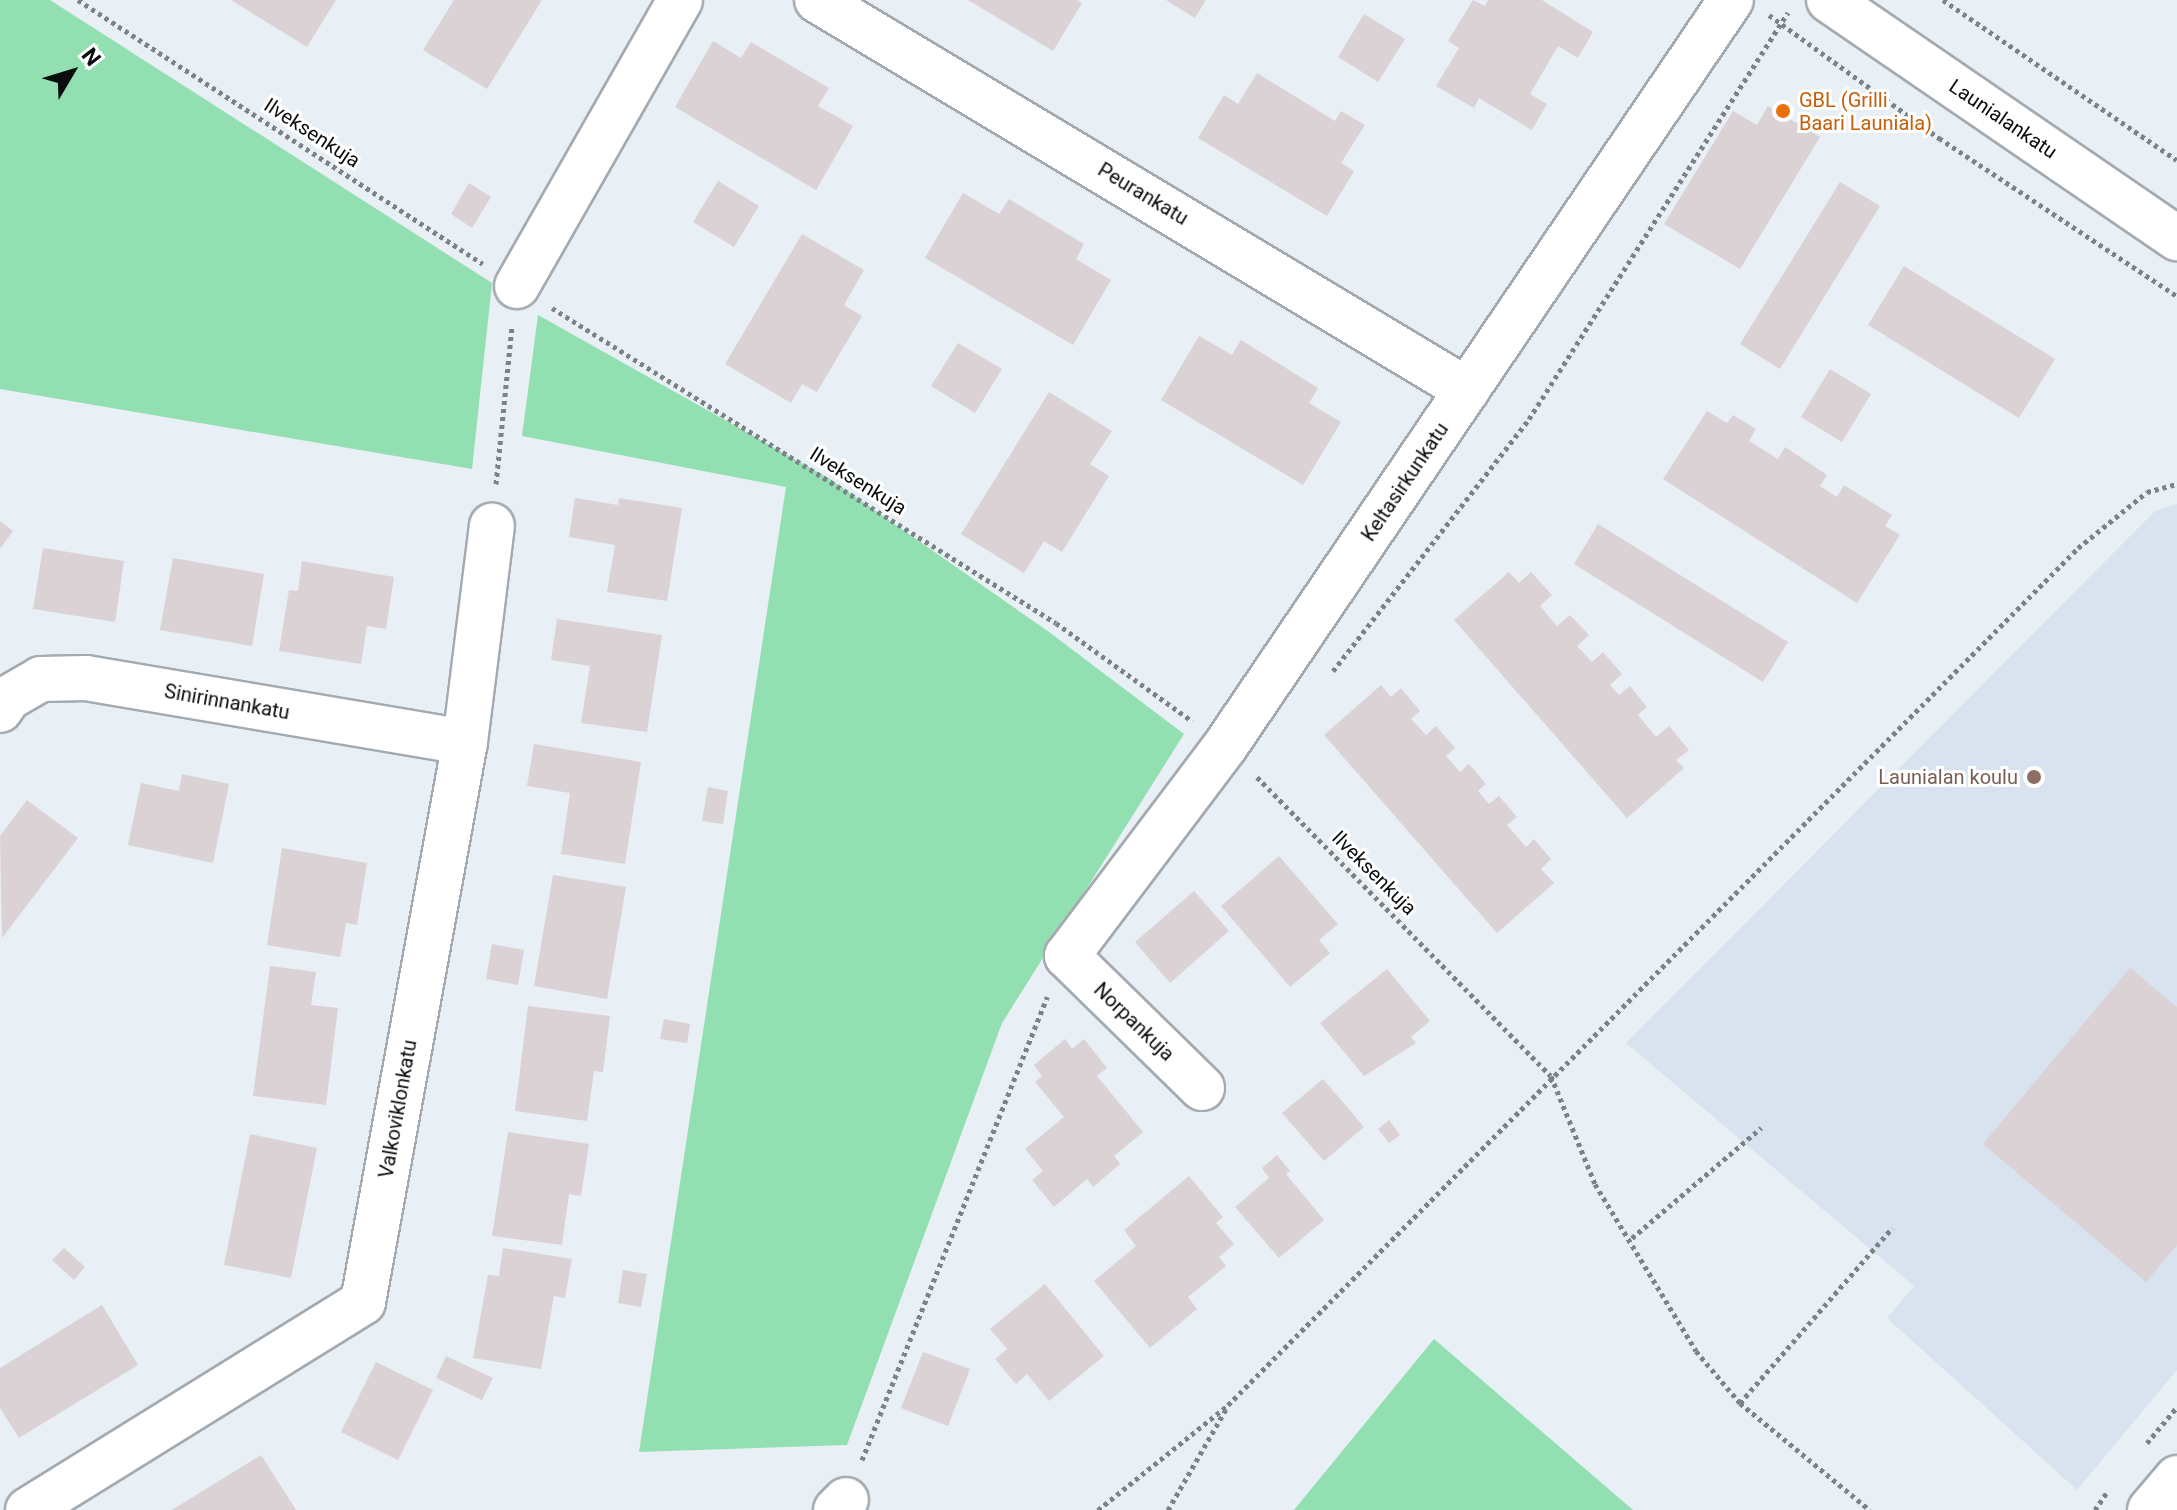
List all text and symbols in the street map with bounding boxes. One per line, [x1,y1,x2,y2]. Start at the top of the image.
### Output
north arrow [32,32,112,112]
text: N [77,43,106,71]
street label: Launialankatu [1945,74,2061,164]
place label: GBL (Grilli Baari Launiala) [1799,88,1932,135]
street label: Ilveksenkuja [260,93,364,173]
marker: GBL (Grilli Baari Launiala) [1774,102,1792,120]
street label: Peurankatu [1094,158,1192,230]
street label: Keltasirkunkatu [1356,418,1454,546]
street label: Ilveksenkuja [805,442,911,520]
street label: Sinirinnankatu [162,679,292,725]
place label: Launialan koulu [1878,765,2018,789]
marker: Launialan koulu [2025,768,2043,786]
street label: Ilveksenkuja [1327,826,1421,920]
street label: Norpankuja [1089,978,1179,1066]
street label: Valkoviklonkatu [374,1038,422,1180]

